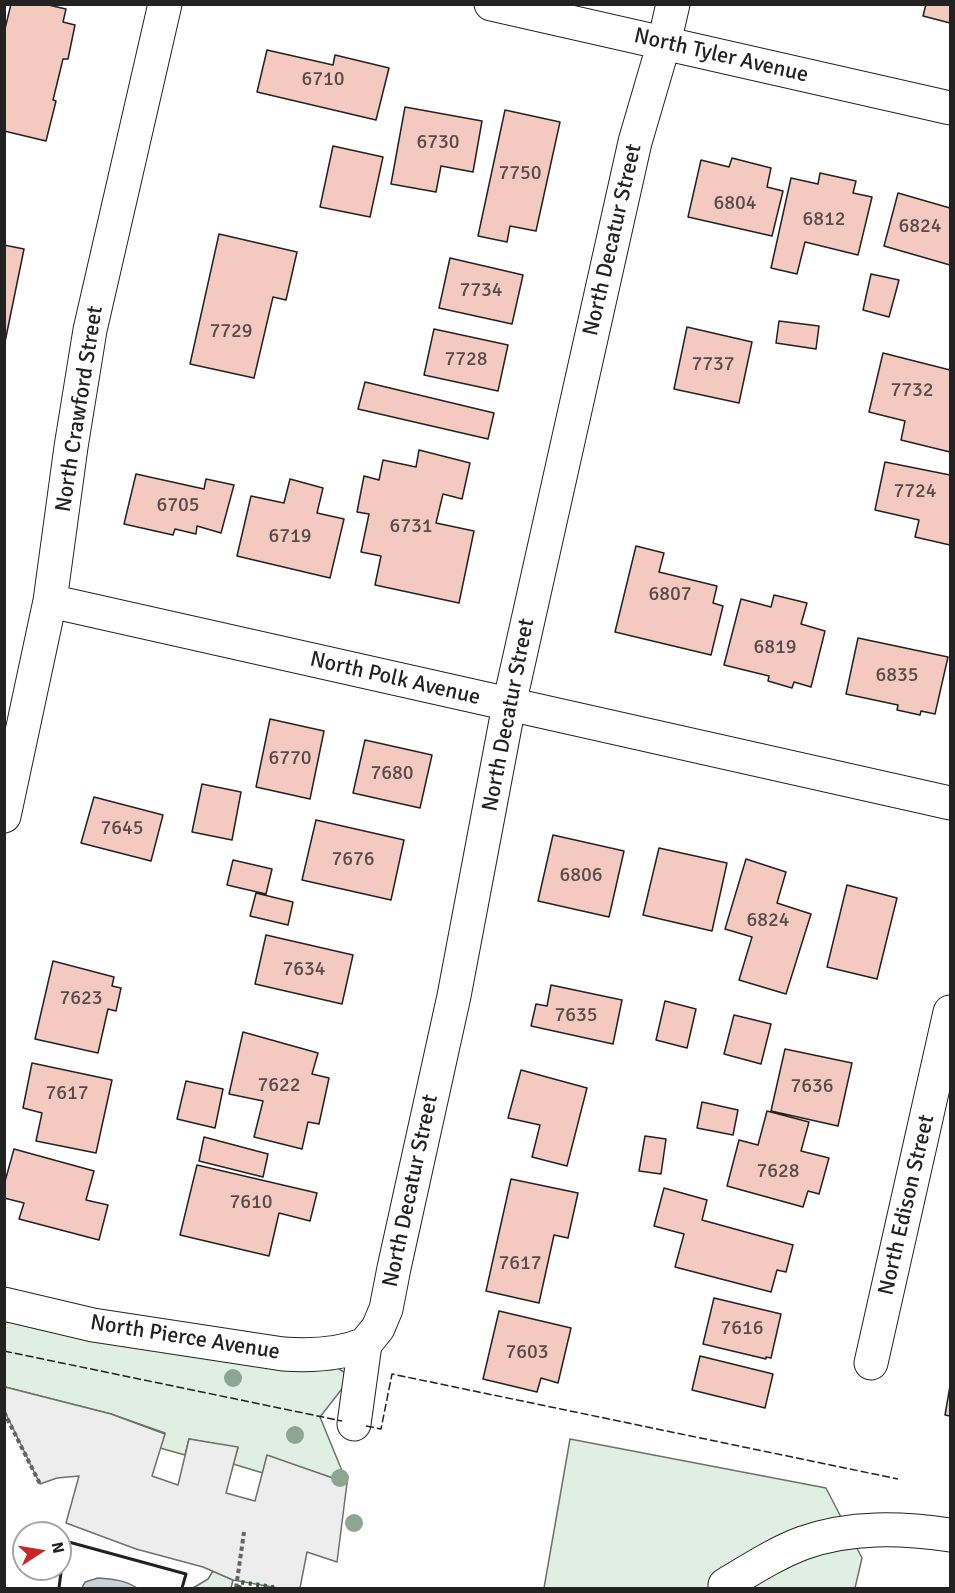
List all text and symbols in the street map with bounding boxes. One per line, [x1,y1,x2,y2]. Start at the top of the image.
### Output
street label: North Tyler Avenue [631,23,811,89]
house number: 6710 [301,68,345,92]
house number: 6730 [416,131,460,155]
street label: North Decatur Street [578,142,648,338]
house number: 7750 [498,162,542,186]
house number: 6804 [713,192,757,216]
house number: 6812 [802,208,846,232]
house number: 6824 [898,215,942,239]
house number: 7734 [459,279,503,303]
street label: North Crawford Street [51,304,109,514]
house number: 7729 [209,320,253,344]
house number: 7728 [444,348,488,372]
house number: 7737 [691,353,735,377]
house number: 7732 [890,379,934,403]
house number: 7724 [893,480,937,504]
house number: 6705 [156,494,200,518]
house number: 6731 [389,515,433,539]
house number: 6719 [268,525,312,549]
house number: 6807 [648,583,692,607]
street label: North Decatur Street [477,616,541,814]
house number: 6819 [753,636,797,660]
street label: North Polk Avenue [307,647,483,711]
house number: 6835 [875,664,919,688]
house number: 6770 [268,747,312,771]
house number: 7680 [370,762,414,786]
house number: 7645 [100,817,144,841]
house number: 7676 [331,848,375,872]
house number: 6806 [559,864,603,888]
house number: 6824 [746,909,790,933]
house number: 7634 [282,958,326,982]
house number: 7623 [59,987,103,1011]
house number: 7635 [554,1004,598,1028]
house number: 7622 [257,1074,301,1098]
house number: 7636 [790,1075,834,1099]
house number: 7617 [45,1082,89,1106]
street label: North Decatur Street [378,1092,444,1290]
street label: North Edison Street [873,1112,941,1298]
house number: 7628 [756,1160,800,1184]
house number: 7610 [229,1191,273,1215]
house number: 7617 [498,1252,542,1276]
street label: North Pierce Avenue [88,1310,282,1366]
house number: 7616 [720,1317,764,1341]
house number: 7603 [505,1341,549,1365]
north arrow [12,1521,72,1581]
text: N [47,1540,69,1555]

